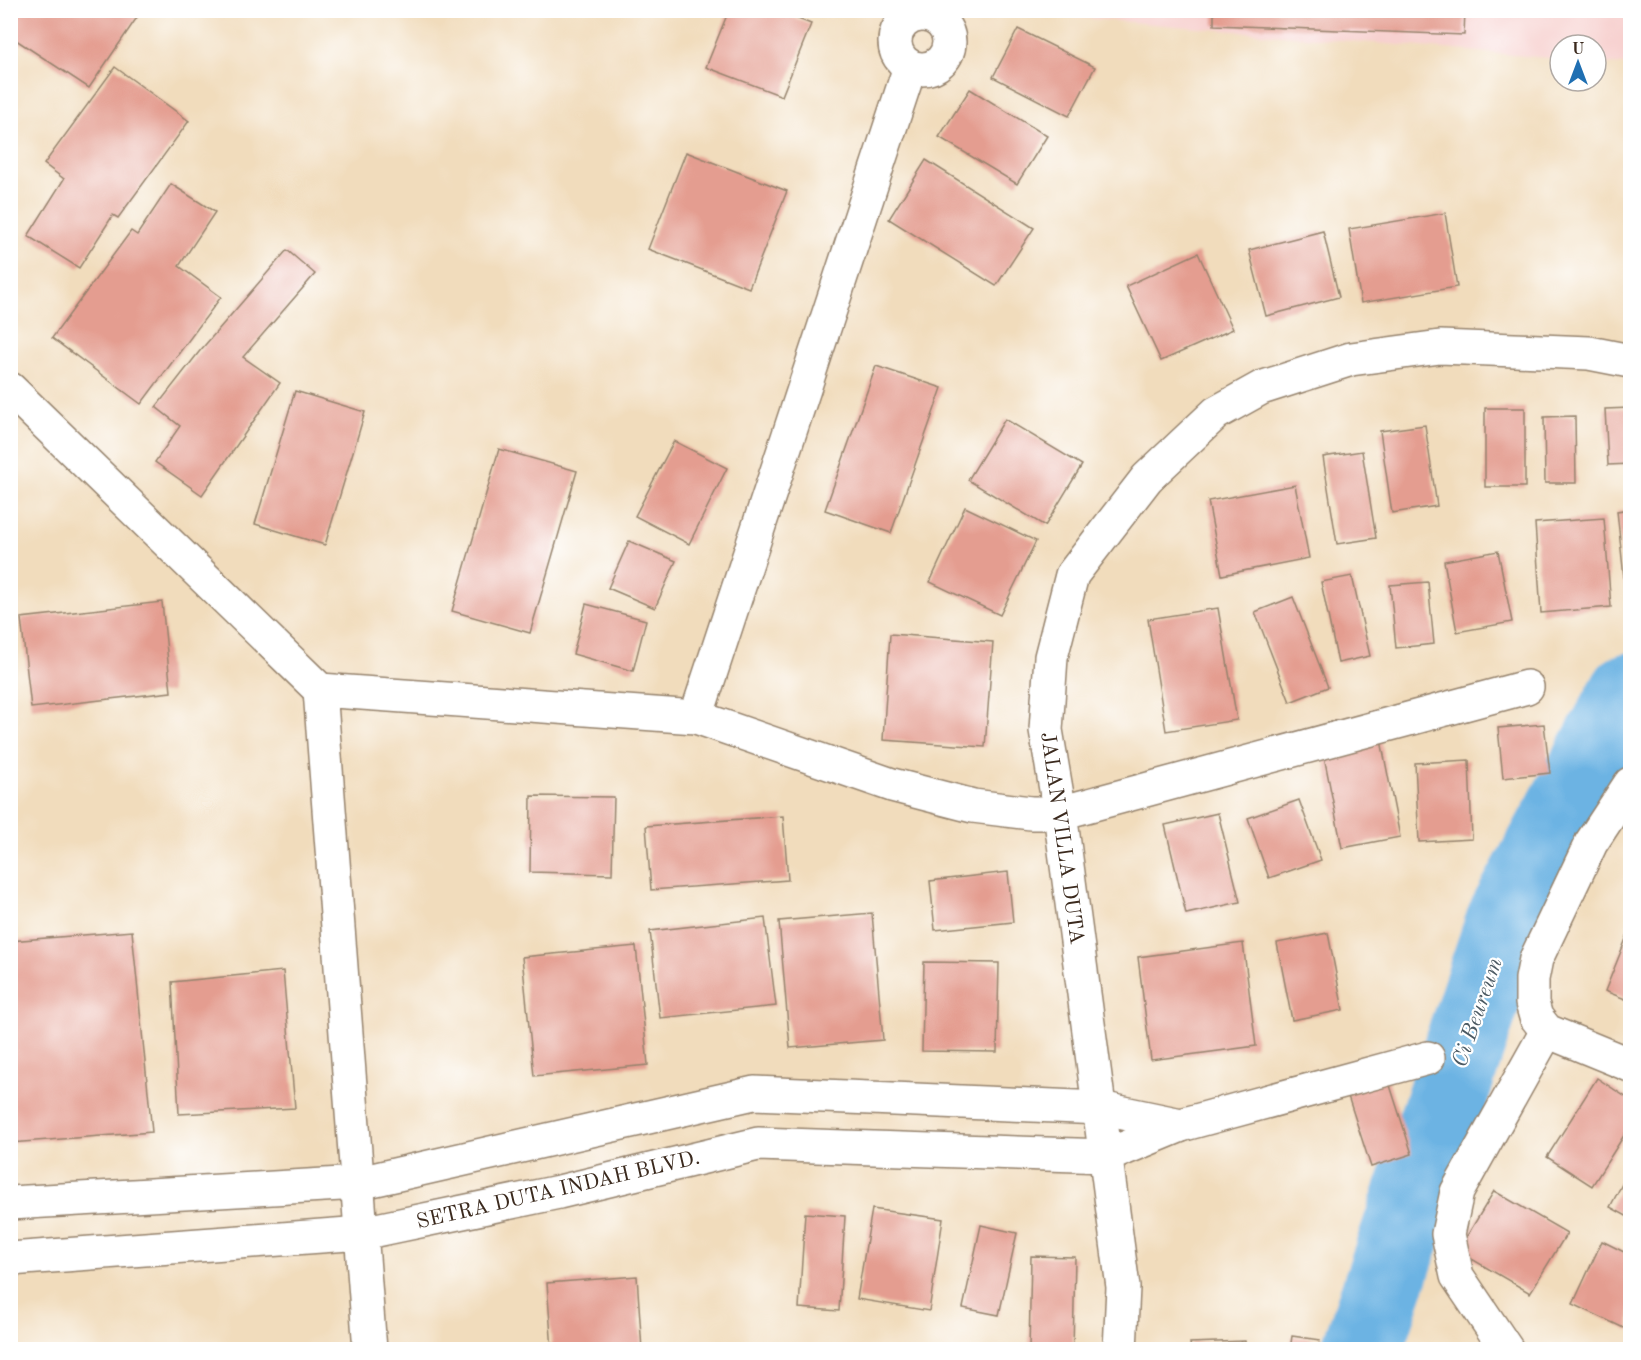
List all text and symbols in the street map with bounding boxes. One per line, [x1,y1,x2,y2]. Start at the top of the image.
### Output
north arrow [1548,33,1608,93]
text: U [1572,42,1585,58]
street label: JALAN VILLA DUTA [1036,731,1087,946]
water label: Ci Beureum [1449,955,1507,1070]
street label: SETRA DUTA INDAH BLVD. [415,1148,702,1233]

